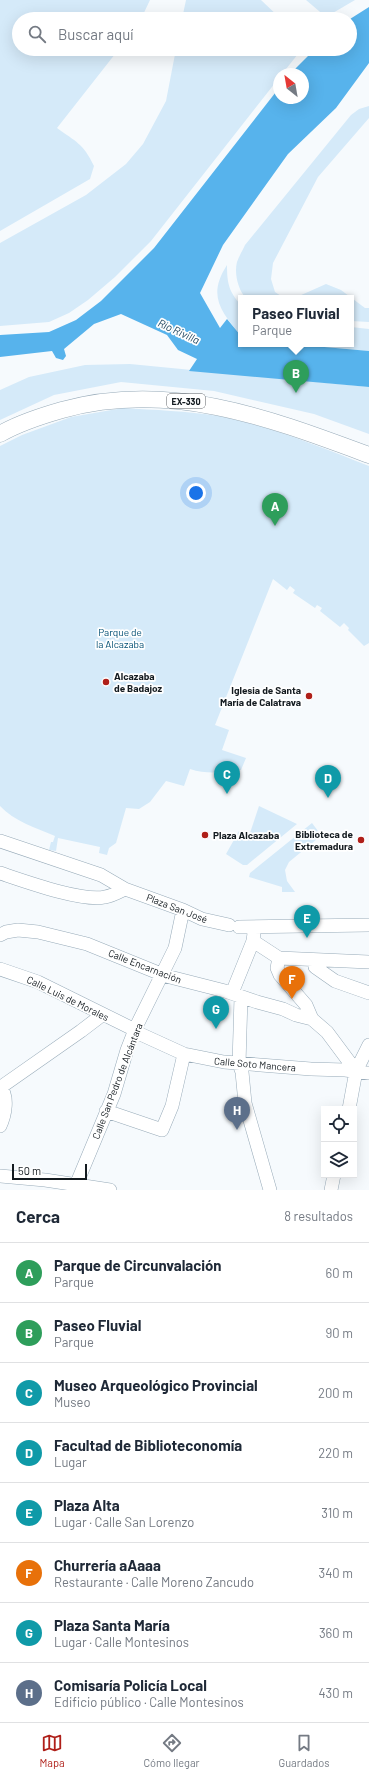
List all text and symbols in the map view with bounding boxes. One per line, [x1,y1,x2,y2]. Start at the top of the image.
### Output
search box [12,12,357,56]
icon: search [26,23,48,45]
text: Buscar aquí [58,25,134,43]
north arrow [273,68,309,104]
popup [238,295,354,347]
text: Paseo Fluvial [252,304,340,322]
water label: Río Rivilla [156,316,202,346]
text: Parque [252,322,292,338]
pin: B [283,360,309,393]
road number: EX-330 [167,394,205,408]
your location [186,483,206,503]
pin: A [262,493,288,526]
park label: Parque de la Alcazaba [96,626,144,650]
place label: Alcazaba de Badajoz [114,670,163,694]
marker: Alcazaba de Badajoz [101,677,111,687]
place label: Iglesia de Santa María de Calatrava [220,684,301,708]
marker: Iglesia de Santa María de Calatrava [304,691,314,701]
pin: C [214,761,240,794]
pin: D [315,765,341,798]
place label: Biblioteca de Extremadura [295,828,354,852]
place label: Plaza Alcazaba [213,829,279,841]
marker: Plaza Alcazaba [200,830,210,840]
marker: Biblioteca de Extremadura [356,835,366,845]
street label: Plaza San José [145,891,209,925]
pin: E [294,905,320,938]
street label: Calle Encarnación [107,947,183,985]
pin: F [279,966,305,999]
street label: Calle Luis de Morales [25,973,111,1023]
pin: G [203,996,229,1029]
street label: Calle San Pedro de Alcántara [89,1021,145,1141]
street label: Calle Soto Mancera [214,1054,296,1074]
pin: H [224,1097,250,1130]
map controls [321,1106,357,1178]
button: locate [321,1106,357,1142]
button: layers [321,1142,357,1178]
scale bar [12,1162,87,1181]
text: 50 m [18,1164,41,1177]
text: Cerca [16,1206,60,1226]
text: 8 resultados [284,1208,353,1224]
text: Parque de Circunvalación [54,1256,222,1274]
text: A [25,1265,33,1281]
text: 60 m [326,1265,353,1281]
text: Parque [54,1274,94,1290]
text: Paseo Fluvial [54,1316,141,1334]
text: B [25,1325,33,1341]
text: 90 m [326,1325,353,1341]
text: Parque [54,1334,94,1350]
text: Museo Arqueológico Provincial [54,1376,258,1394]
text: C [25,1385,33,1401]
text: 200 m [318,1385,353,1401]
text: Museo [54,1394,91,1410]
text: Facultad de Biblioteconomía [54,1436,242,1454]
text: D [25,1445,33,1461]
text: 220 m [318,1445,353,1461]
text: Lugar [54,1454,87,1470]
text: Plaza Alta [54,1496,120,1514]
text: E [25,1505,33,1521]
text: 310 m [321,1505,353,1521]
text: Lugar · Calle San Lorenzo [54,1514,194,1530]
text: Churrería aAaaa [54,1556,161,1574]
text: F [25,1565,33,1581]
text: 340 m [318,1565,353,1581]
text: Restaurante · Calle Moreno Zancudo [54,1574,254,1590]
text: Plaza Santa María [54,1616,170,1634]
text: G [25,1625,33,1641]
text: 360 m [319,1625,353,1641]
text: Lugar · Calle Montesinos [54,1634,189,1650]
text: Comisaría Policía Local [54,1676,207,1694]
text: H [25,1685,33,1701]
text: 430 m [318,1685,353,1701]
text: Edificio público · Calle Montesinos [54,1694,244,1710]
tab: Mapa [39,1732,65,1769]
tab: Cómo llegar [143,1732,200,1769]
tab: Guardados [278,1732,330,1769]

